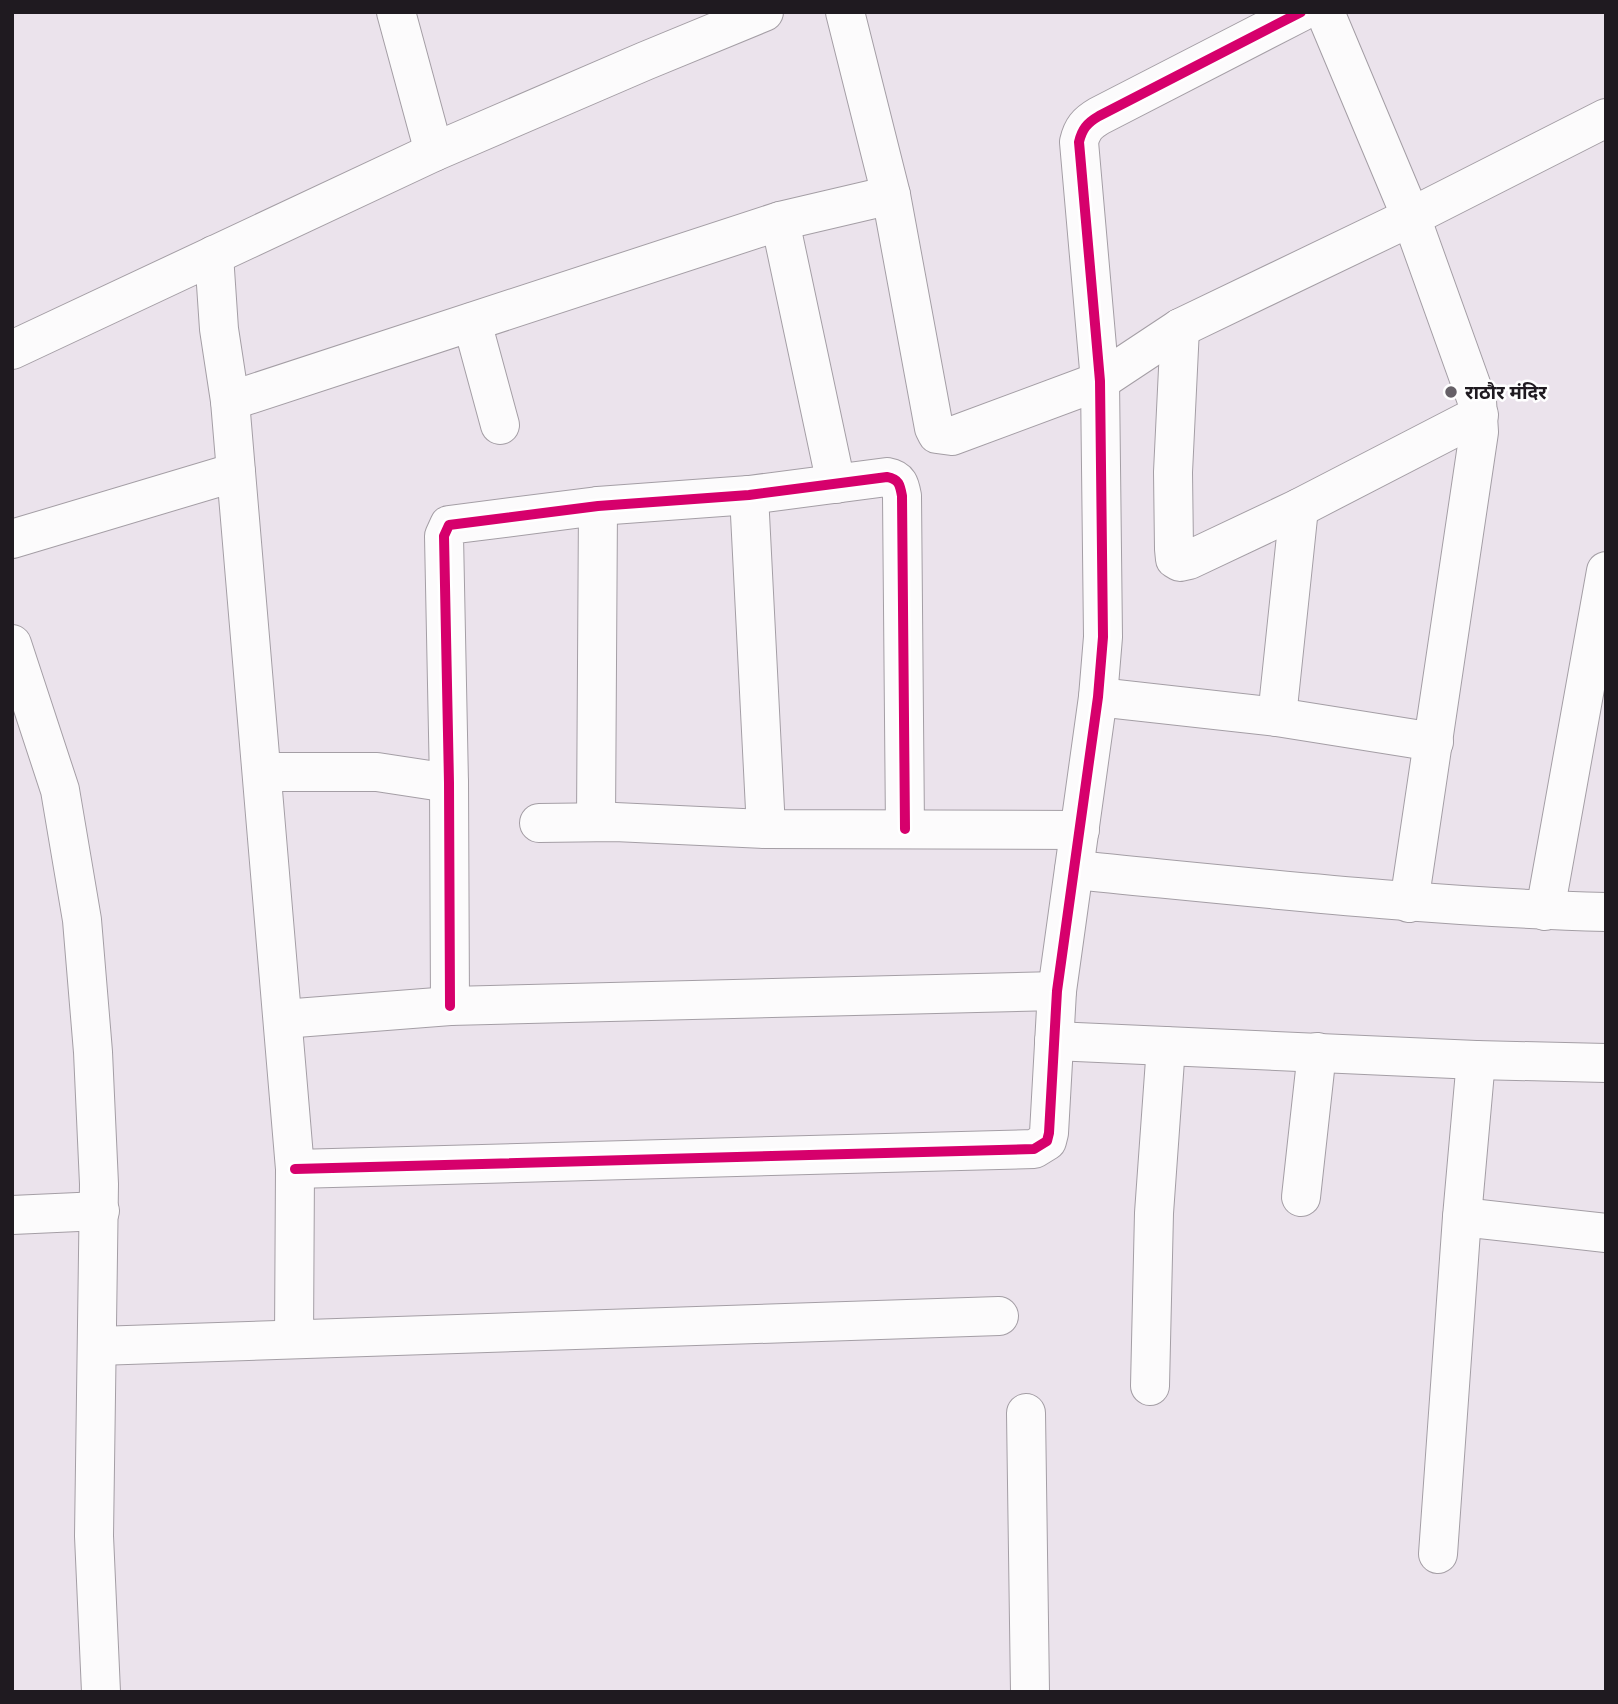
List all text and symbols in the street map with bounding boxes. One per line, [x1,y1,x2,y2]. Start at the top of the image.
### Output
place label: राठौर मंदिर [1465,381,1547,404]
marker: राठौर मंदिर [1443,384,1459,400]

